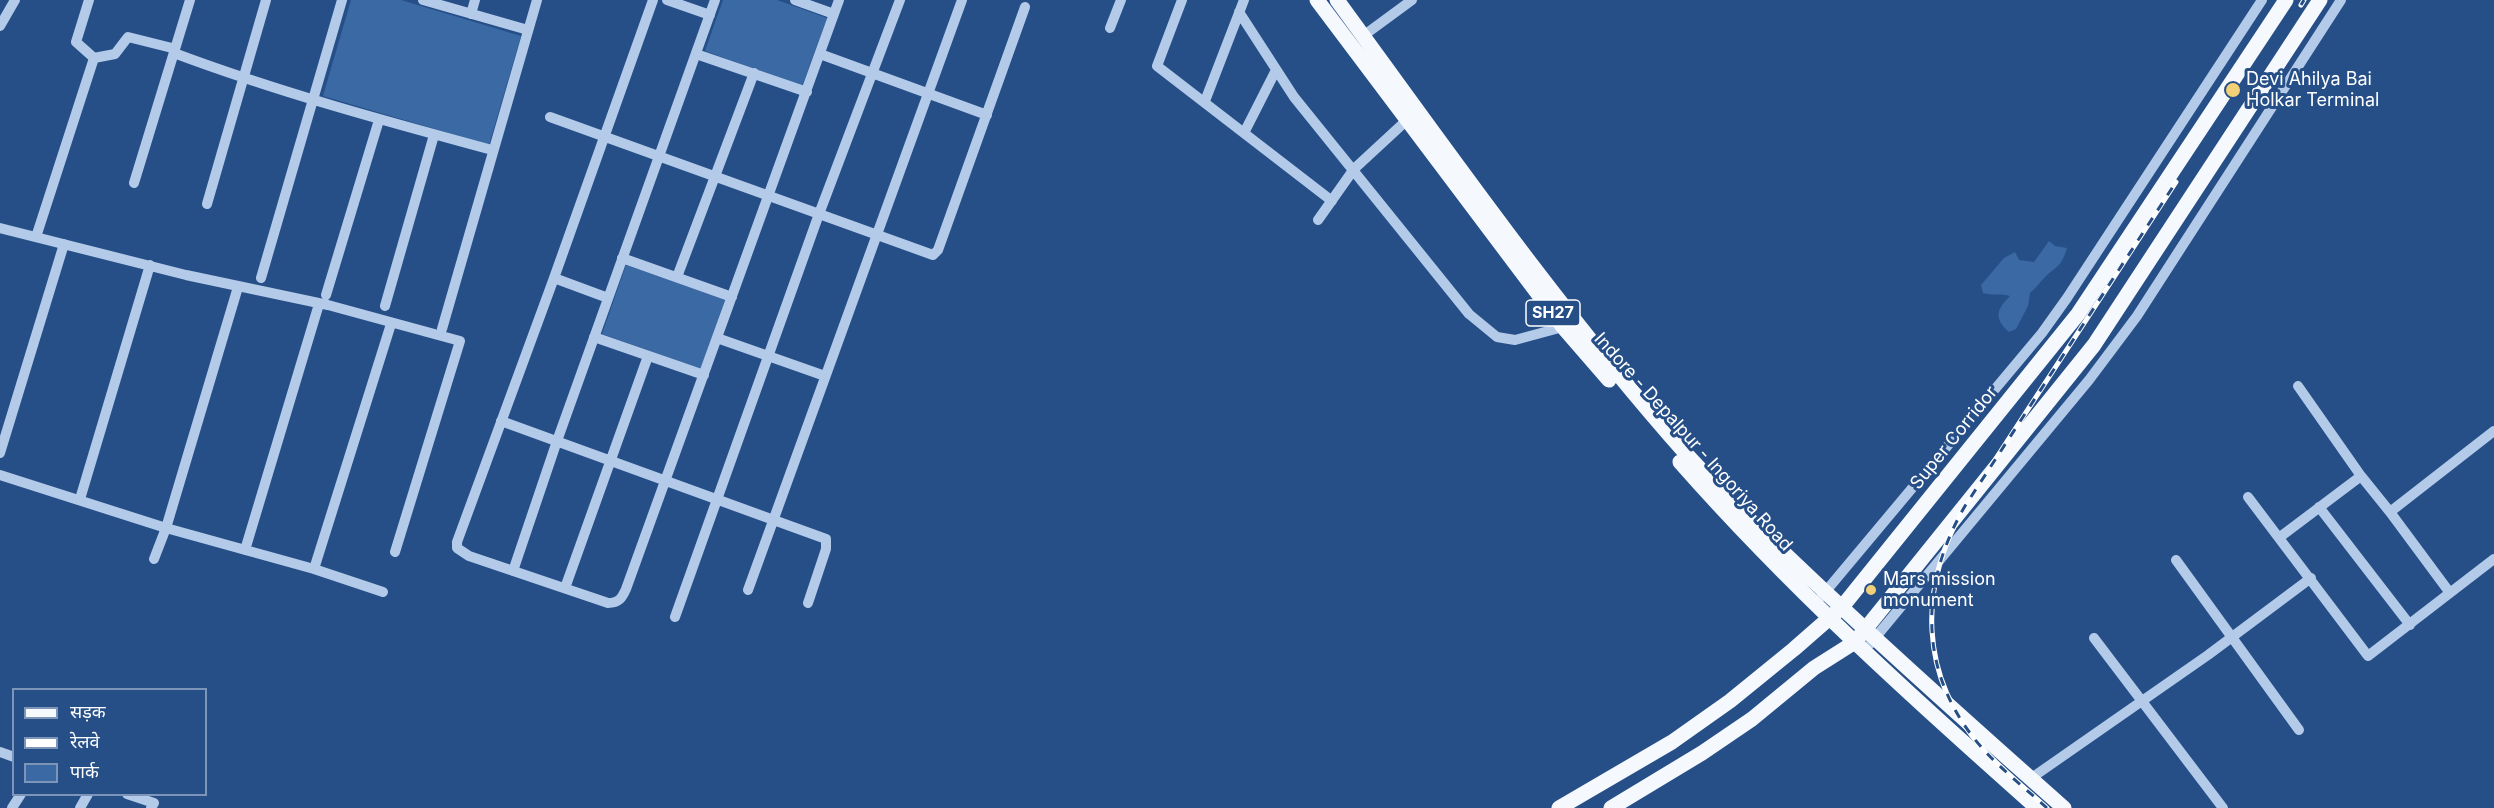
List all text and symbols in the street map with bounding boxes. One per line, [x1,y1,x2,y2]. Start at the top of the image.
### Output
place label: Devi Ahilya Bai Holkar Terminal [2246,69,2379,112]
marker: Devi Ahilya Bai Holkar Terminal [2224,81,2242,99]
road number: SH27 [1526,300,1580,326]
street label: Indore - Depalpur - Ingoriya Road [1589,329,1797,555]
street label: Super Corridor [1906,382,2002,494]
place label: Mars mission monument [1883,569,1996,612]
marker: Mars mission monument [1864,583,1878,597]
legend [12,688,207,796]
text: सड़क [70,701,106,722]
text: रेलवे [70,731,100,752]
text: पार्क [70,761,99,782]

